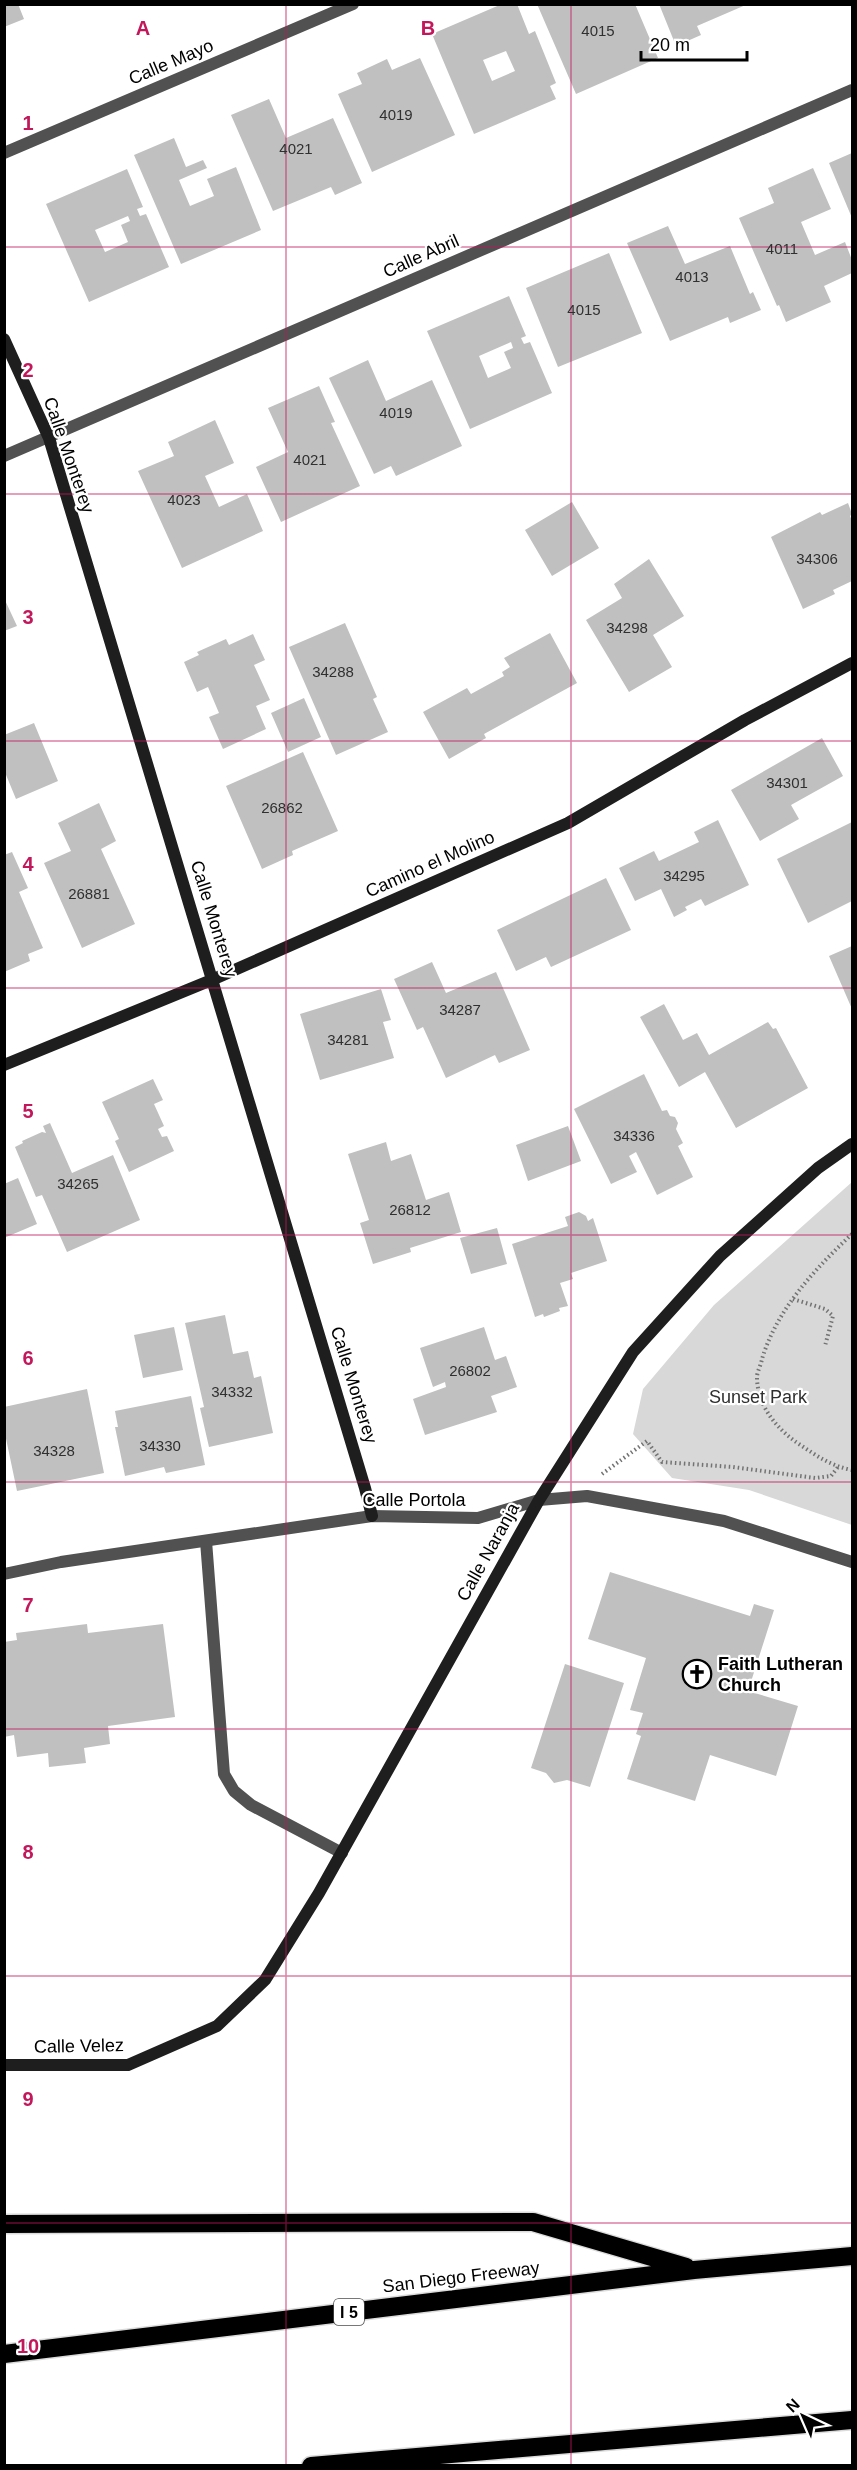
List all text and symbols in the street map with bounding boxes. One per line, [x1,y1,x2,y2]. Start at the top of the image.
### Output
text: A [136,17,150,39]
text: B [421,17,435,39]
house number: 4015 [581,22,615,39]
scale bar [641,24,748,62]
street label: Calle Mayo [126,35,216,89]
text: 20 m [650,35,690,55]
house number: 4019 [379,106,413,123]
text: 1 [22,112,34,134]
house number: 4021 [279,140,313,157]
street label: Calle Abril [380,230,462,282]
house number: 4011 [766,240,798,257]
house number: 4013 [675,268,709,285]
house number: 4015 [567,301,601,318]
text: 2 [22,359,34,381]
street label: Calle Monterey [40,395,98,515]
house number: 4019 [379,404,413,421]
house number: 4021 [293,451,327,468]
house number: 4023 [167,491,201,508]
house number: 34306 [796,550,838,567]
text: 3 [22,606,34,628]
house number: 34298 [606,619,648,636]
house number: 34288 [312,663,354,680]
house number: 34301 [766,774,808,791]
house number: 26862 [261,799,303,816]
street label: Camino el Molino [362,827,498,901]
text: 4 [22,853,34,875]
street label: Calle Monterey [187,858,241,980]
house number: 34295 [663,867,705,884]
house number: 26881 [68,885,110,902]
house number: 34287 [439,1001,481,1018]
house number: 34281 [327,1031,369,1048]
text: 5 [22,1100,34,1122]
house number: 34336 [613,1127,655,1144]
house number: 34265 [57,1175,99,1192]
house number: 26812 [389,1201,431,1218]
street label: Calle Monterey [327,1324,381,1446]
text: 6 [22,1347,34,1369]
house number: 26802 [449,1362,491,1379]
house number: 34332 [211,1383,253,1400]
park label: Sunset Park [709,1387,808,1407]
house number: 34330 [139,1437,181,1454]
house number: 34328 [33,1442,75,1459]
street label: Calle Portola [362,1490,467,1510]
street label: Calle Naranja [453,1499,524,1605]
text: 7 [22,1594,34,1616]
place label: Faith Lutheran Church [718,1654,843,1695]
church icon: Faith Lutheran Church [681,1658,713,1690]
text: 8 [22,1841,34,1863]
street label: Calle Velez [34,2035,124,2057]
text: 9 [22,2088,34,2110]
street label: San Diego Freeway [381,2257,541,2297]
road number: I 5 [334,2299,364,2325]
text: 10 [17,2335,39,2357]
north arrow [773,2386,833,2446]
text: N [783,2395,803,2416]

